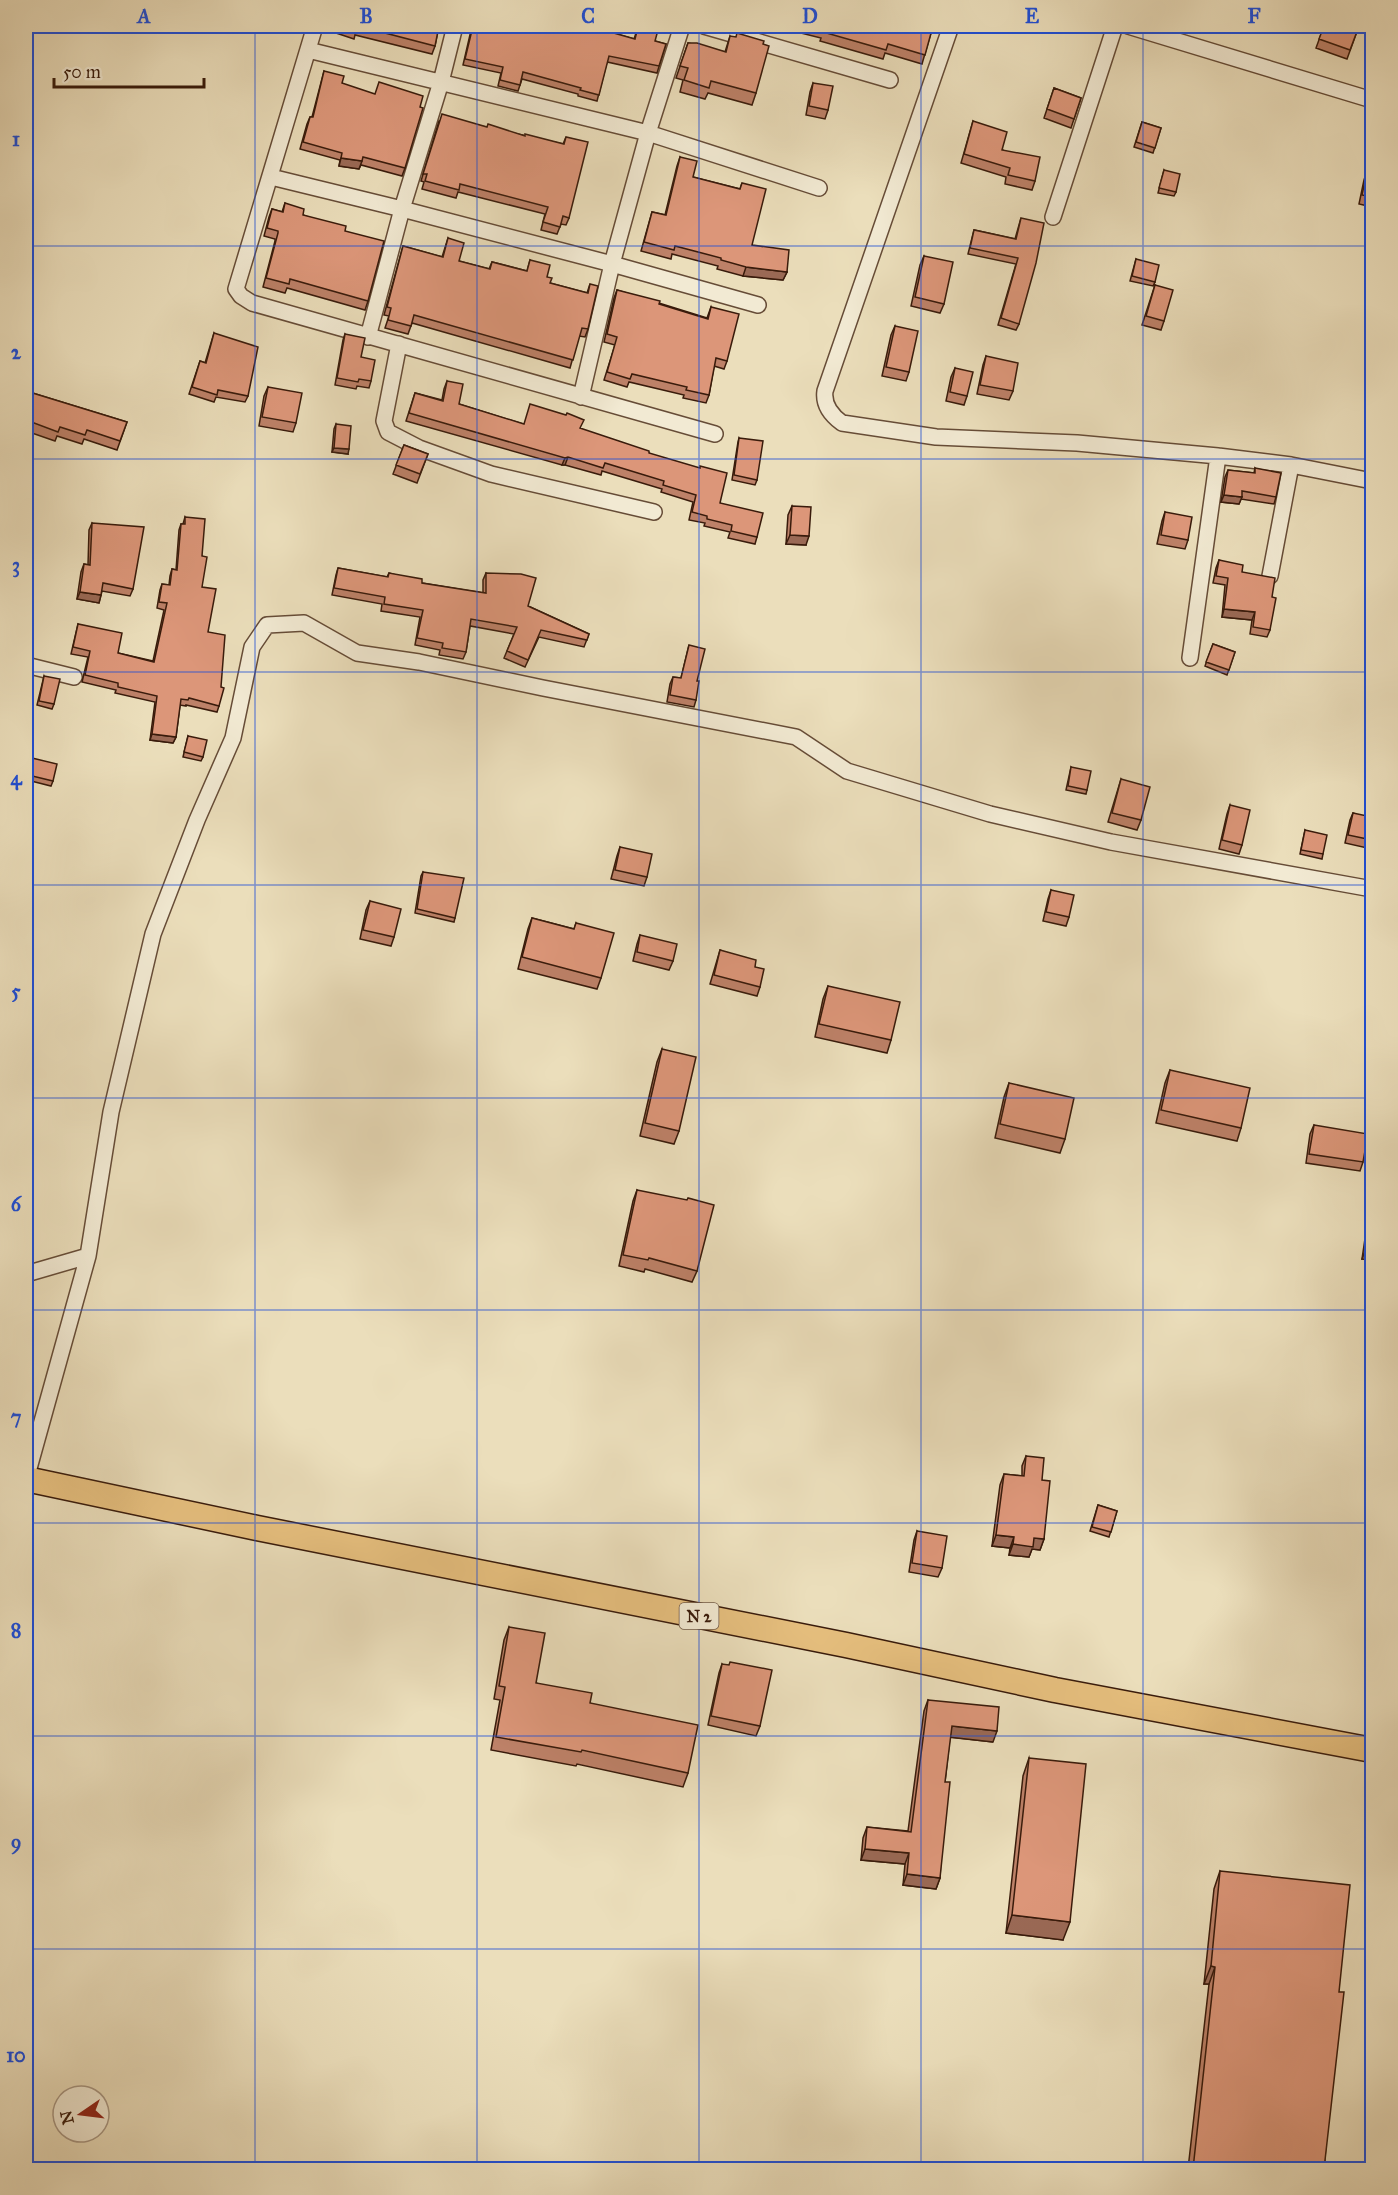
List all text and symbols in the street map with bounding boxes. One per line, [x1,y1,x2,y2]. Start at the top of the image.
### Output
text: A [135,4,151,28]
text: B [359,4,373,28]
text: C [581,4,595,28]
text: D [802,4,818,28]
text: E [1025,4,1040,28]
text: F [1247,4,1261,28]
scale bar [54,51,204,89]
text: 50 m [63,61,101,83]
text: 1 [12,127,20,151]
text: 2 [11,340,22,364]
text: 3 [12,553,20,578]
text: 4 [10,766,22,791]
text: 5 [11,979,21,1003]
text: 6 [11,1192,23,1216]
text: 7 [11,1405,22,1429]
road number: N 2 [680,1603,718,1629]
text: 8 [11,1618,21,1642]
text: 9 [11,1830,21,1855]
text: 10 [6,2043,26,2067]
north arrow [51,2084,111,2144]
text: N [56,2108,78,2126]

